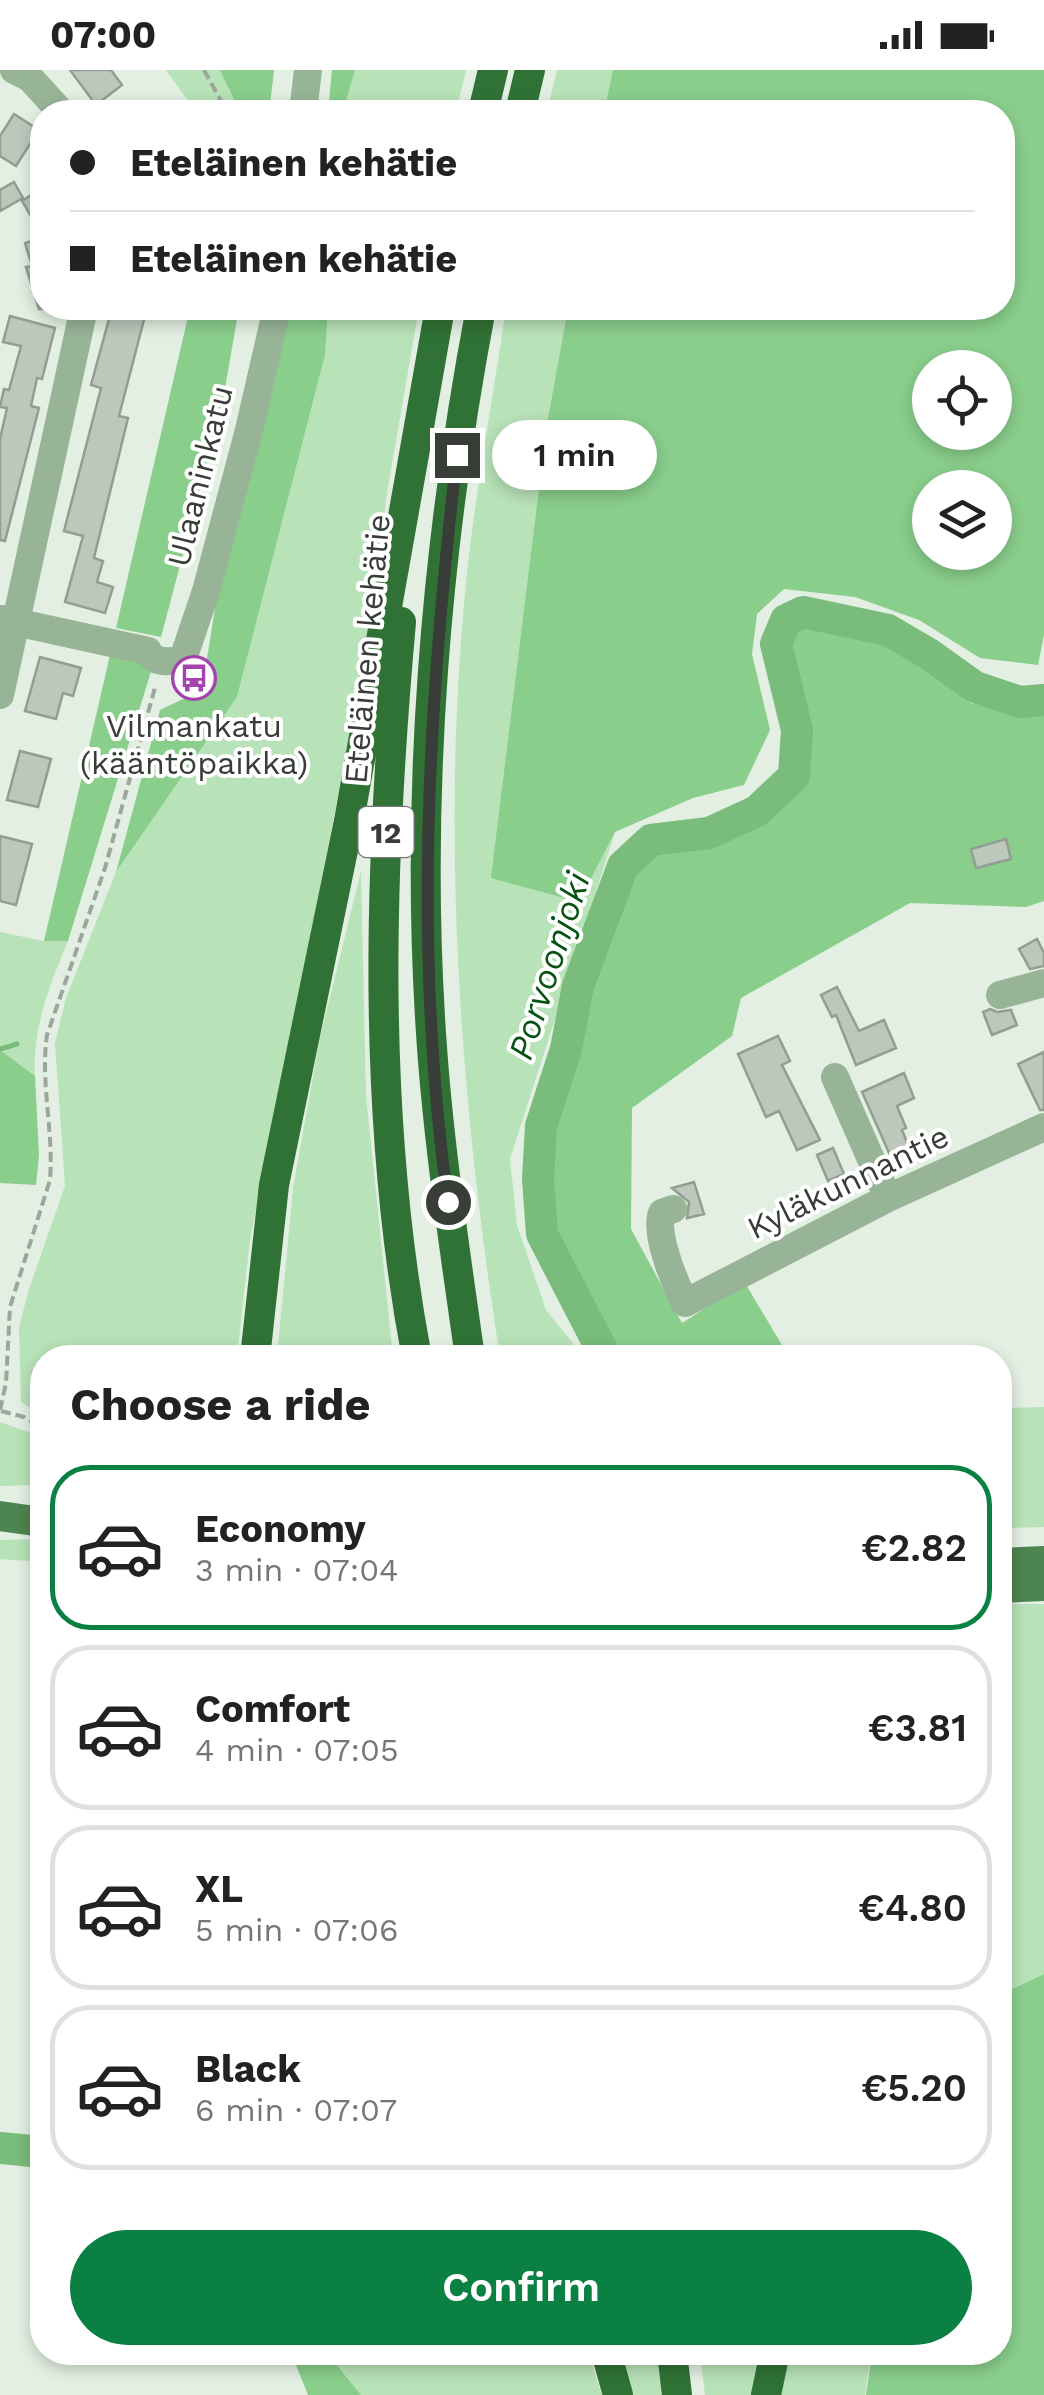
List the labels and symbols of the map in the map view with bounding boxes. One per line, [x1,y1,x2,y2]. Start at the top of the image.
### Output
street label: Ulaaninkatu [159,382,241,570]
callout: 1 min [492,420,657,490]
route end [435,433,480,478]
street label: Eteläinen kehätie [336,512,398,786]
bus stop icon: Vilmankatu (kääntöpaikka) [171,655,217,701]
place label: Vilmankatu (kääntöpaikka) [80,707,308,782]
road number: 12 [358,807,414,857]
water label: Porvoonjoki [499,866,599,1065]
street label: Kyläkunnantie [741,1117,955,1247]
route start [426,1180,471,1225]

